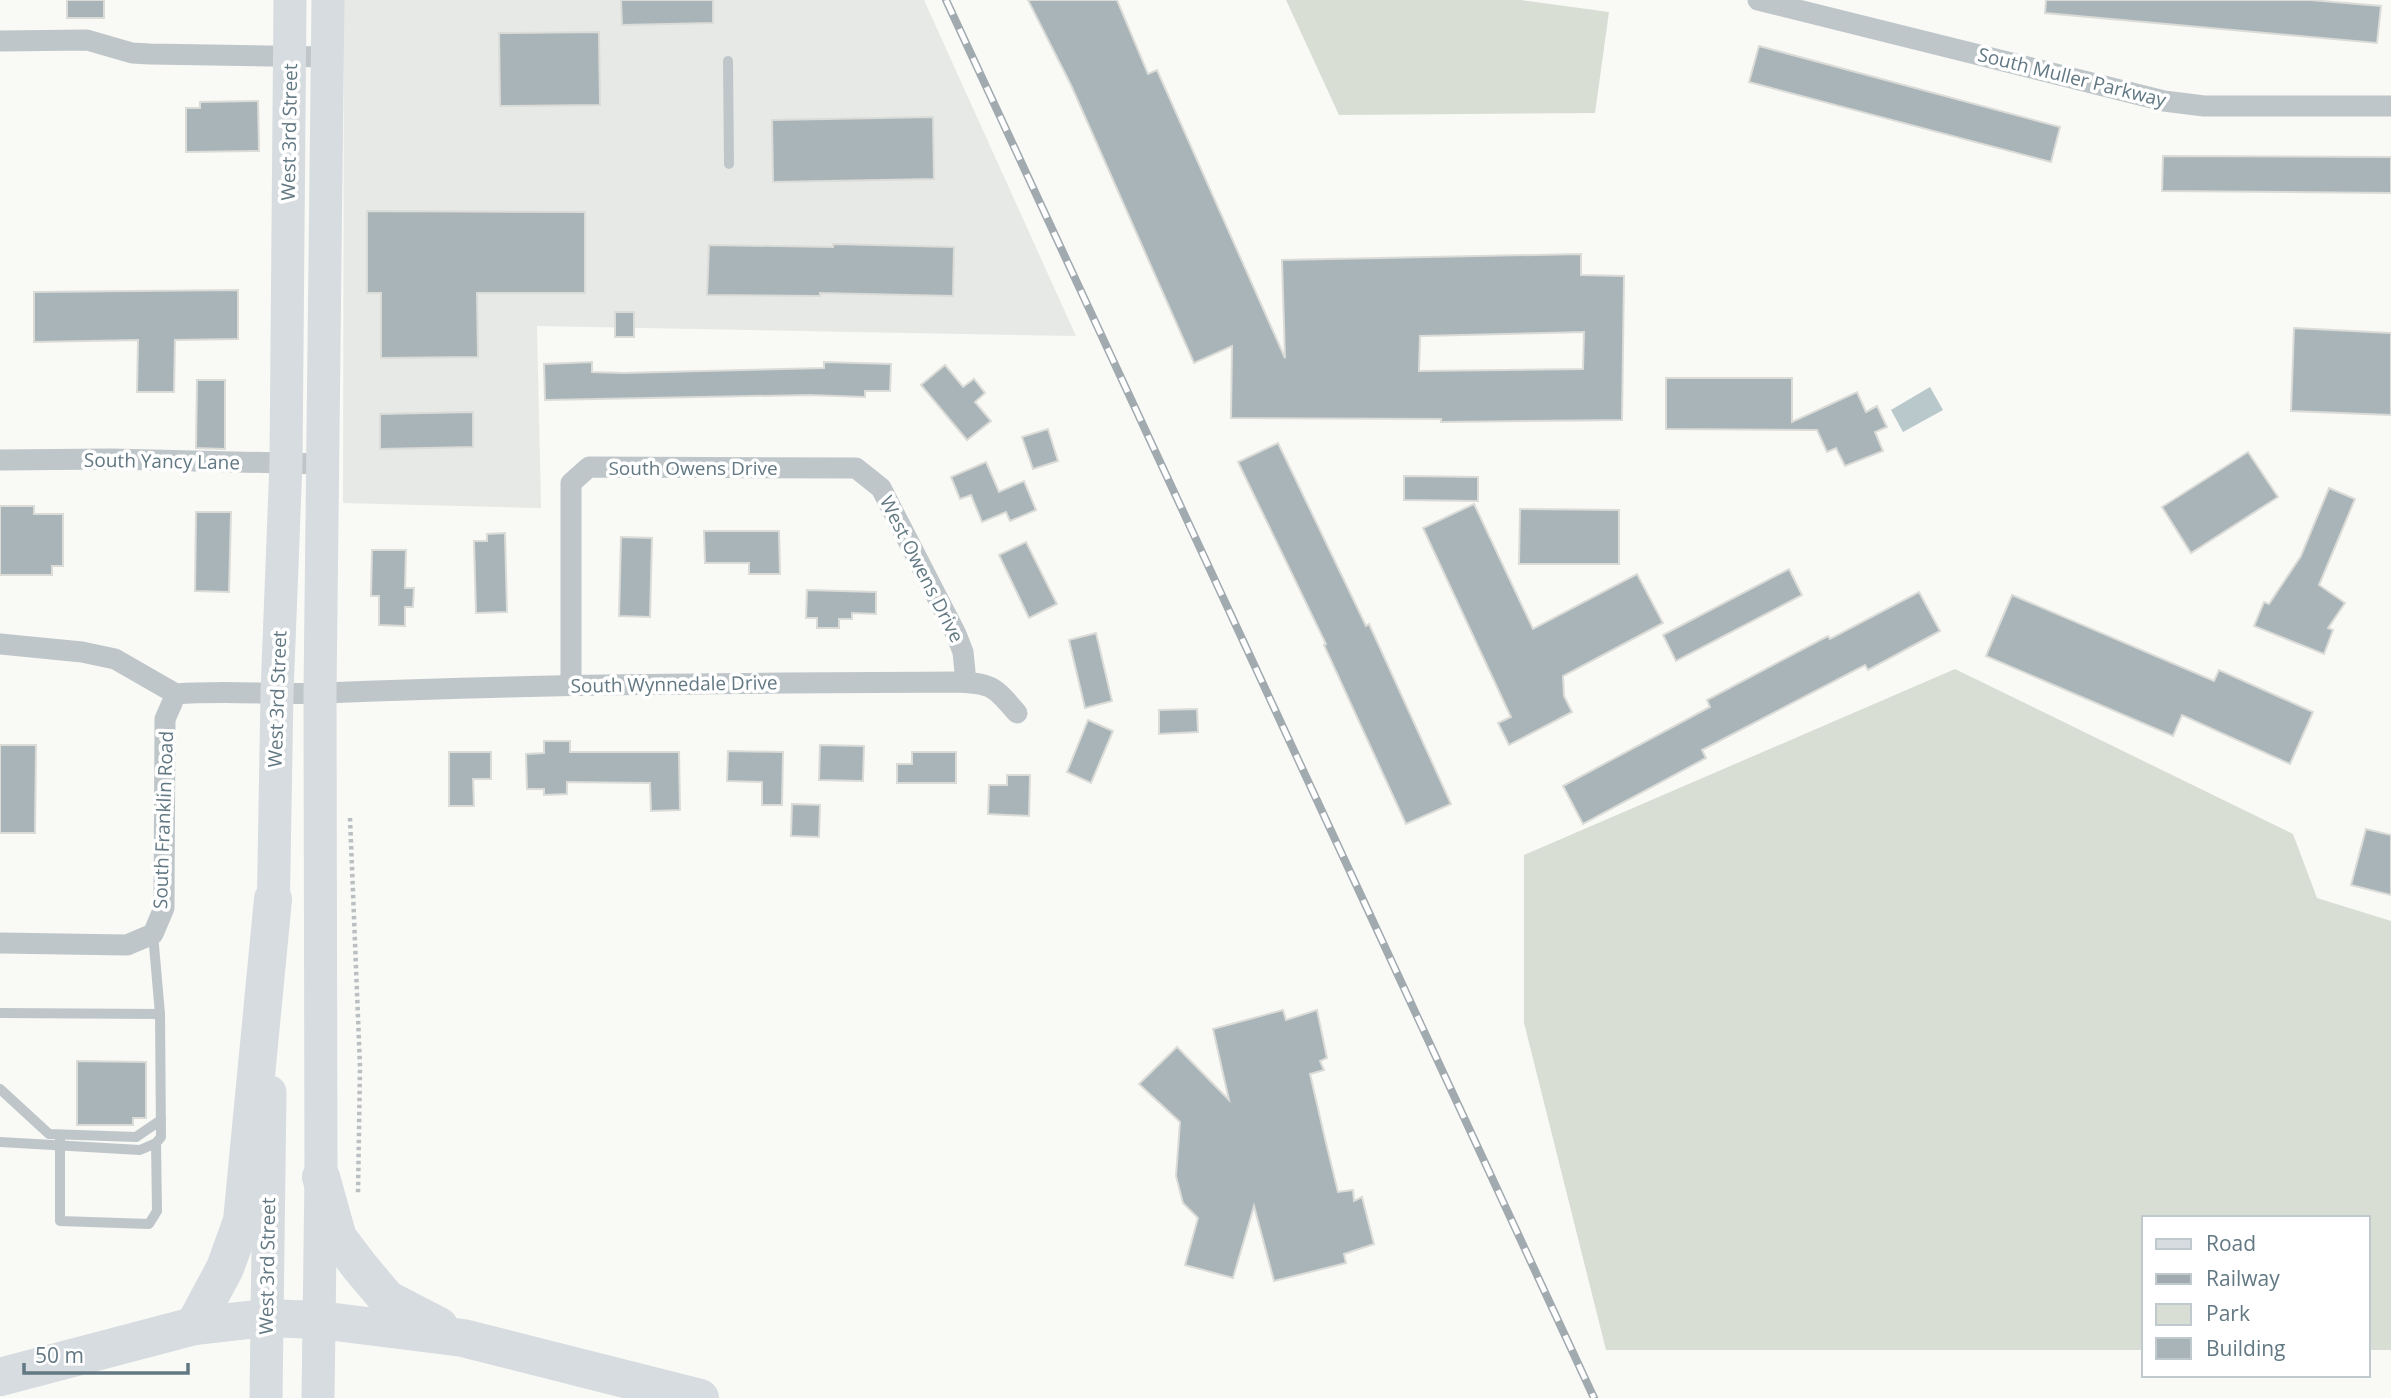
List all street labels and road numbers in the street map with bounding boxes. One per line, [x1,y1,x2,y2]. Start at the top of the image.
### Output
street label: South Muller Parkway [1975,41,2169,113]
street label: West 3rd Street [275,63,303,201]
street label: South Yancy Lane [84,447,240,475]
street label: South Owens Drive [608,455,778,481]
street label: West Owens Drive [874,491,970,647]
street label: West 3rd Street [262,630,292,768]
street label: South Wynnedale Drive [570,669,778,699]
street label: South Franklin Road [147,731,179,909]
street label: West 3rd Street [253,1197,281,1335]

